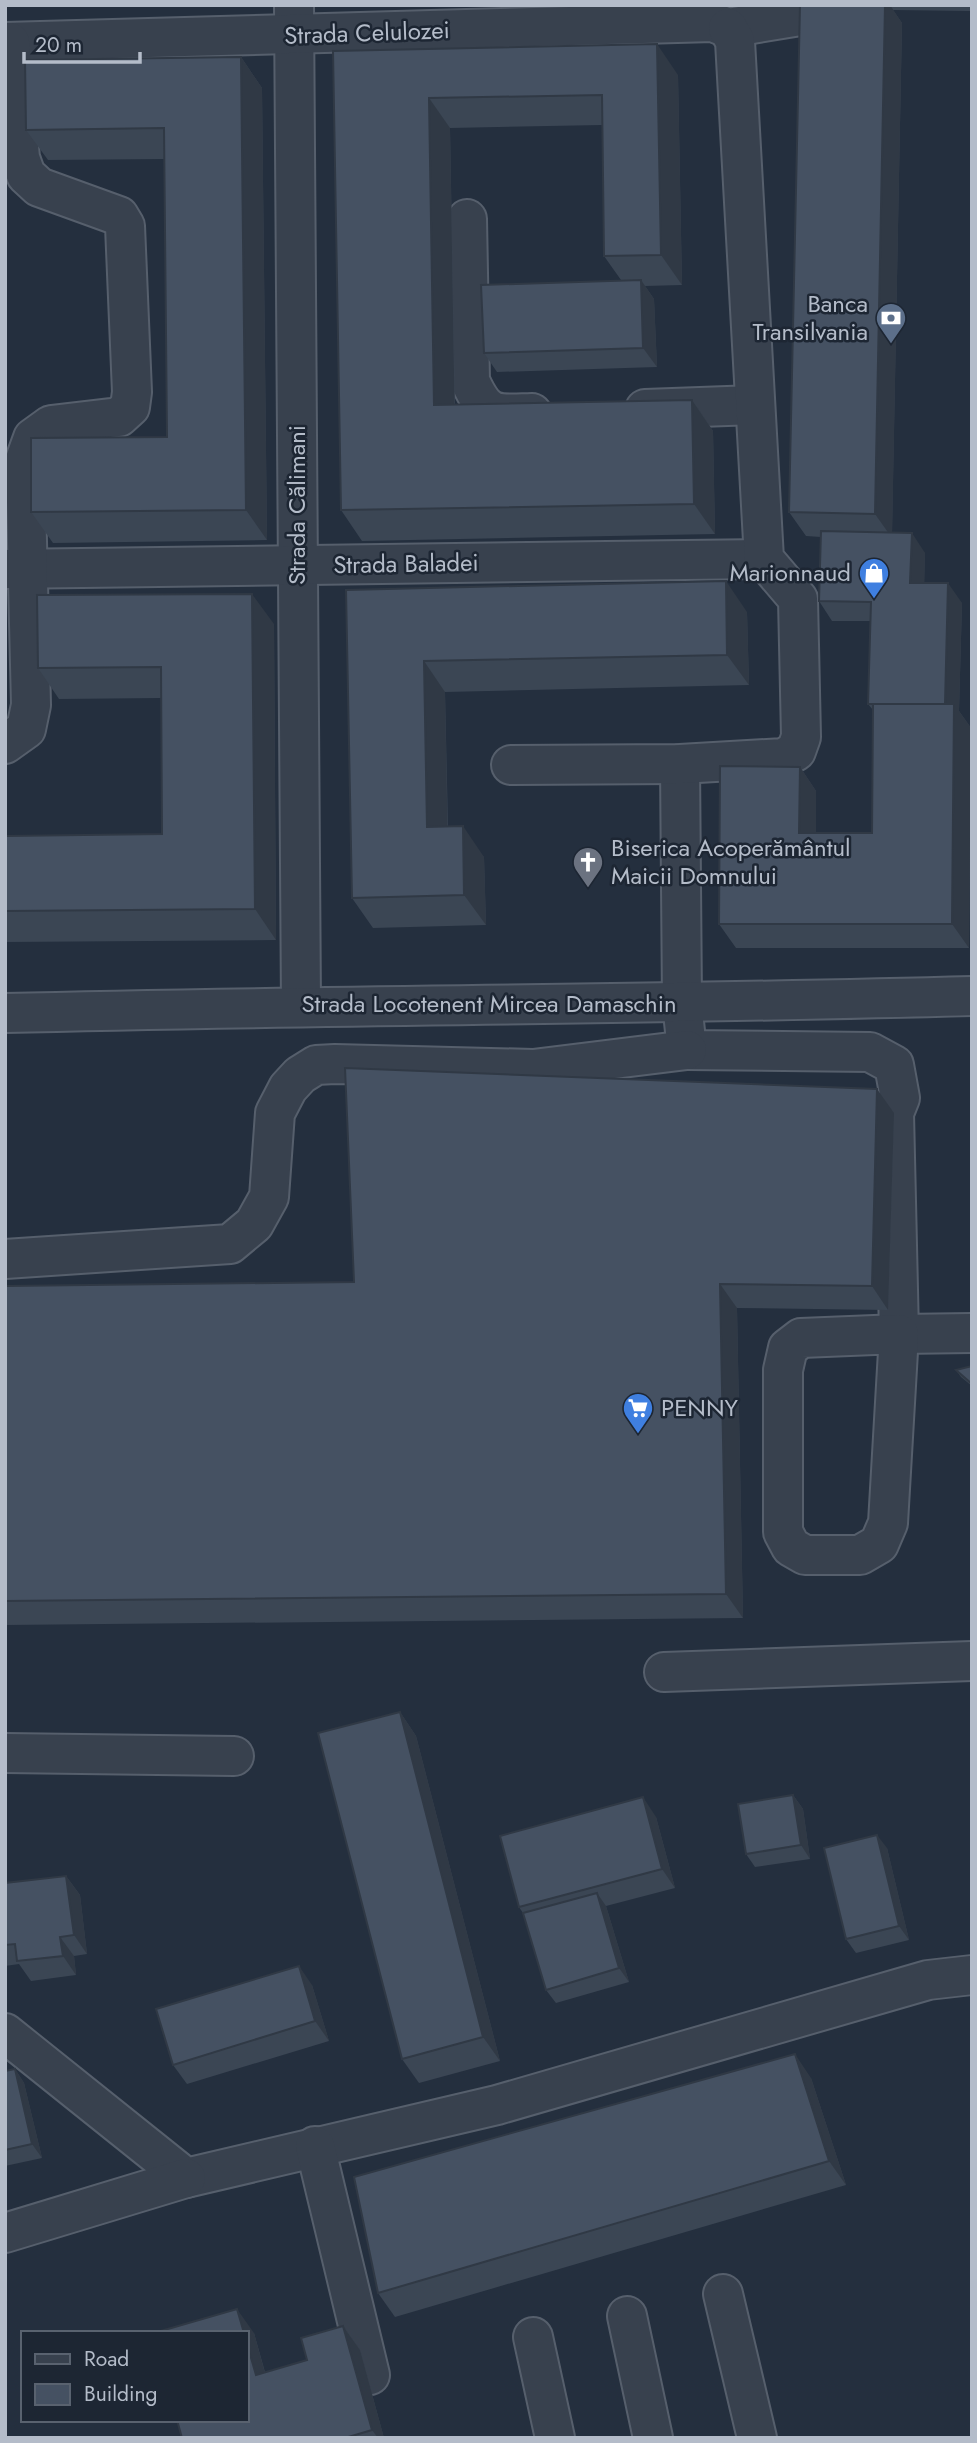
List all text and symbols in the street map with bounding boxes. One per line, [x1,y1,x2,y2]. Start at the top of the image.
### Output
street label: Strada Celulozei [284,12,450,53]
scale bar [24,21,140,65]
text: 20 m [35,30,82,60]
place label: Banca Transilvania [752,286,868,349]
bank icon: Banca Transilvania [874,301,908,345]
street label: Strada Călimani [279,425,314,585]
street label: Strada Baladei [333,545,479,582]
place label: Marionnaud [729,555,851,590]
shop icon: Marionnaud [857,556,891,600]
place label: Biserica Acoperământul Maicii Domnului [611,830,851,893]
church icon: Biserica Acoperământul Maicii Domnului [571,845,605,889]
street label: Strada Locotenent Mircea Damaschin [301,986,677,1021]
place label: PENNY [661,1390,739,1425]
supermarket icon: PENNY [621,1391,655,1435]
legend [21,2331,248,2422]
text: Road [84,2344,129,2374]
text: Building [84,2379,157,2409]

